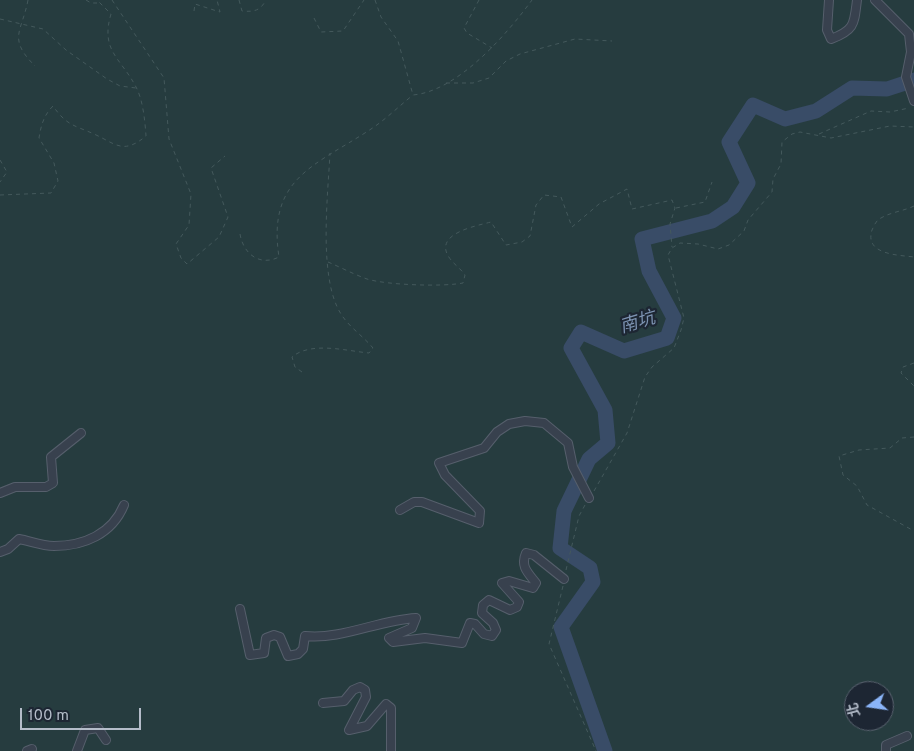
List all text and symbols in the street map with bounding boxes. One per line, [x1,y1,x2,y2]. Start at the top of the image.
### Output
water label: 南坑 [618,308,658,340]
north arrow [844,681,894,731]
scale bar [22,698,144,730]
text: 北 [845,701,865,718]
text: 100 m [28,707,69,726]

